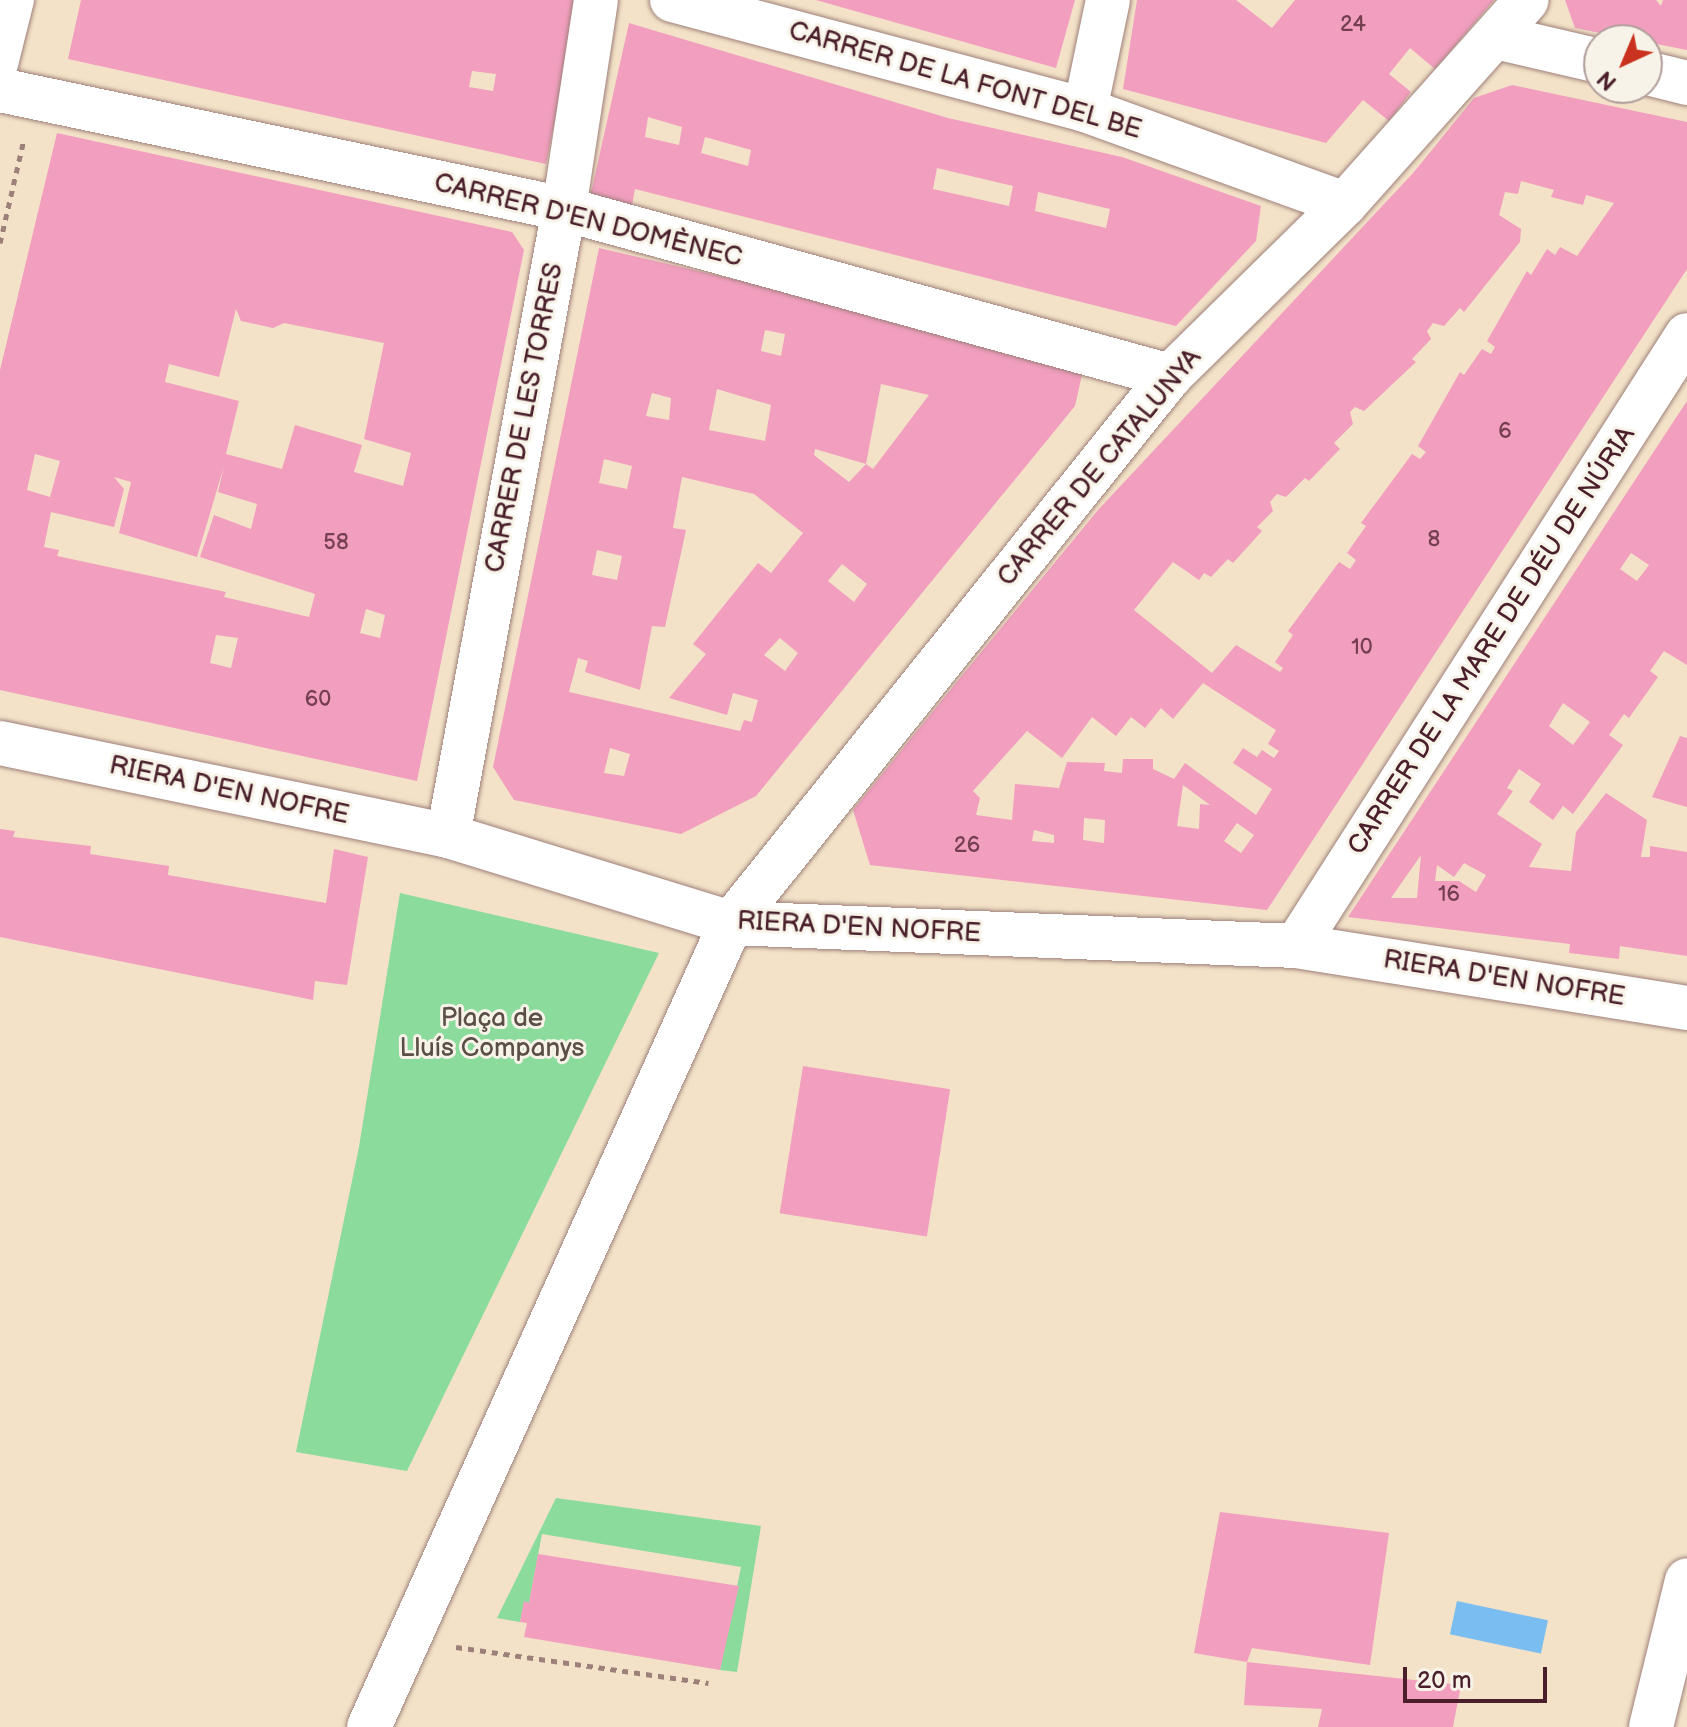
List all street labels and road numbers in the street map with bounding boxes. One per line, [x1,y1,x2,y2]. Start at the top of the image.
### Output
street label: CARRER DE LA FONT DEL BE [785,16,1145,146]
street label: CARRER D'EN DOMÈNEC [431,168,745,274]
street label: CARRER DE LES TORRES [480,260,570,576]
street label: CARRER DE CATALUNYA [992,343,1208,593]
street label: CARRER DE LA MARE DE DÉU DE NÚRIA [1342,421,1642,861]
street label: RIERA D'EN NOFRE [106,750,352,832]
street label: RIERA D'EN NOFRE [736,906,982,950]
street label: RIERA D'EN NOFRE [1381,945,1627,1013]

